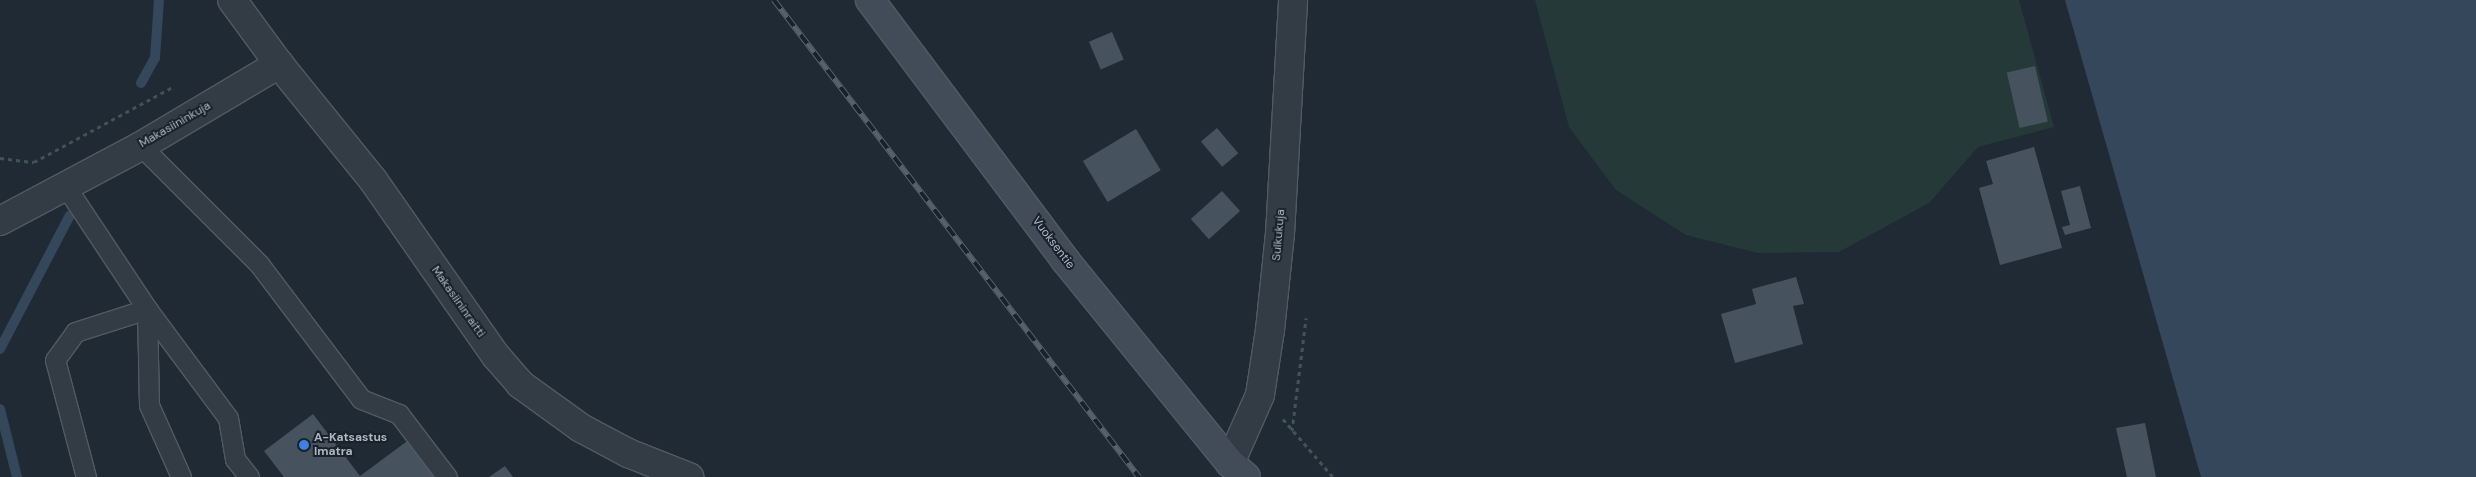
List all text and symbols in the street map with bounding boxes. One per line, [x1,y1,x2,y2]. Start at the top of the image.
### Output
street label: Makasiininkuja [137,99,213,151]
street label: Sulkukuja [1270,209,1288,261]
street label: Vuoksentie [1029,214,1077,272]
street label: Makasiininraitti [428,264,488,340]
place label: A-Katsastus Imatra [314,431,387,459]
marker: A-Katsastus Imatra [298,439,310,451]

